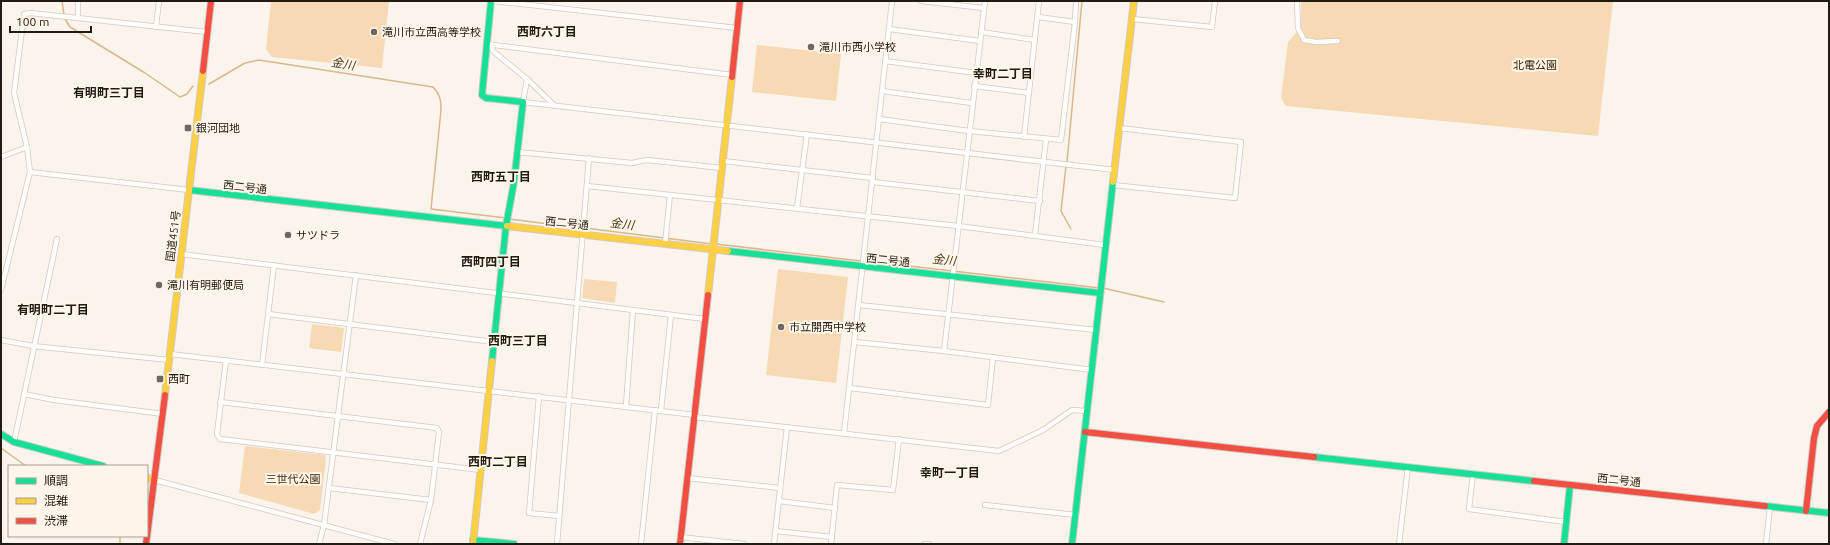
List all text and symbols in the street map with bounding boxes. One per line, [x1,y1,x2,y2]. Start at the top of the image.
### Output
scale bar [10,8,91,34]
text: 100 m [16,15,49,28]
district label: 西町六丁目 [517,25,577,38]
place label: 滝川市立西高等学校 [382,26,481,38]
marker: 滝川市立西高等学校 [369,27,379,37]
place label: 滝川市西小学校 [819,41,896,53]
marker: 滝川市西小学校 [806,42,816,52]
water label: 金川 [330,55,358,72]
park label: 北電公園 [1513,59,1557,71]
district label: 幸町二丁目 [973,67,1033,80]
district label: 有明町三丁目 [73,86,145,99]
place label: 銀河団地 [196,122,240,134]
marker: 銀河団地 [183,123,193,133]
district label: 西町五丁目 [471,170,531,183]
street label: 西二号通 [222,178,268,196]
street label: 国道451号 [164,210,182,262]
street label: 西二号通 [544,215,590,231]
water label: 金川 [609,216,637,232]
place label: サツドラ [296,229,340,241]
marker: サツドラ [283,230,293,240]
street label: 西二号通 [865,252,911,268]
water label: 金川 [931,252,959,267]
district label: 西町四丁目 [461,255,521,268]
place label: 滝川有明郵便局 [167,279,244,291]
marker: 滝川有明郵便局 [154,280,164,290]
district label: 有明町二丁目 [17,303,89,316]
place label: 市立開西中学校 [789,321,866,333]
marker: 市立開西中学校 [776,322,786,332]
district label: 西町三丁目 [488,334,548,347]
place label: 西町 [168,373,190,385]
marker: 西町 [155,374,165,384]
district label: 西町二丁目 [468,455,528,468]
legend [8,465,148,537]
district label: 幸町一丁目 [920,466,980,479]
street label: 西二号通 [1596,472,1642,488]
park label: 三世代公園 [266,473,321,485]
text: 順調 [44,474,68,487]
text: 混雑 [44,494,68,507]
text: 渋滞 [44,514,68,527]

